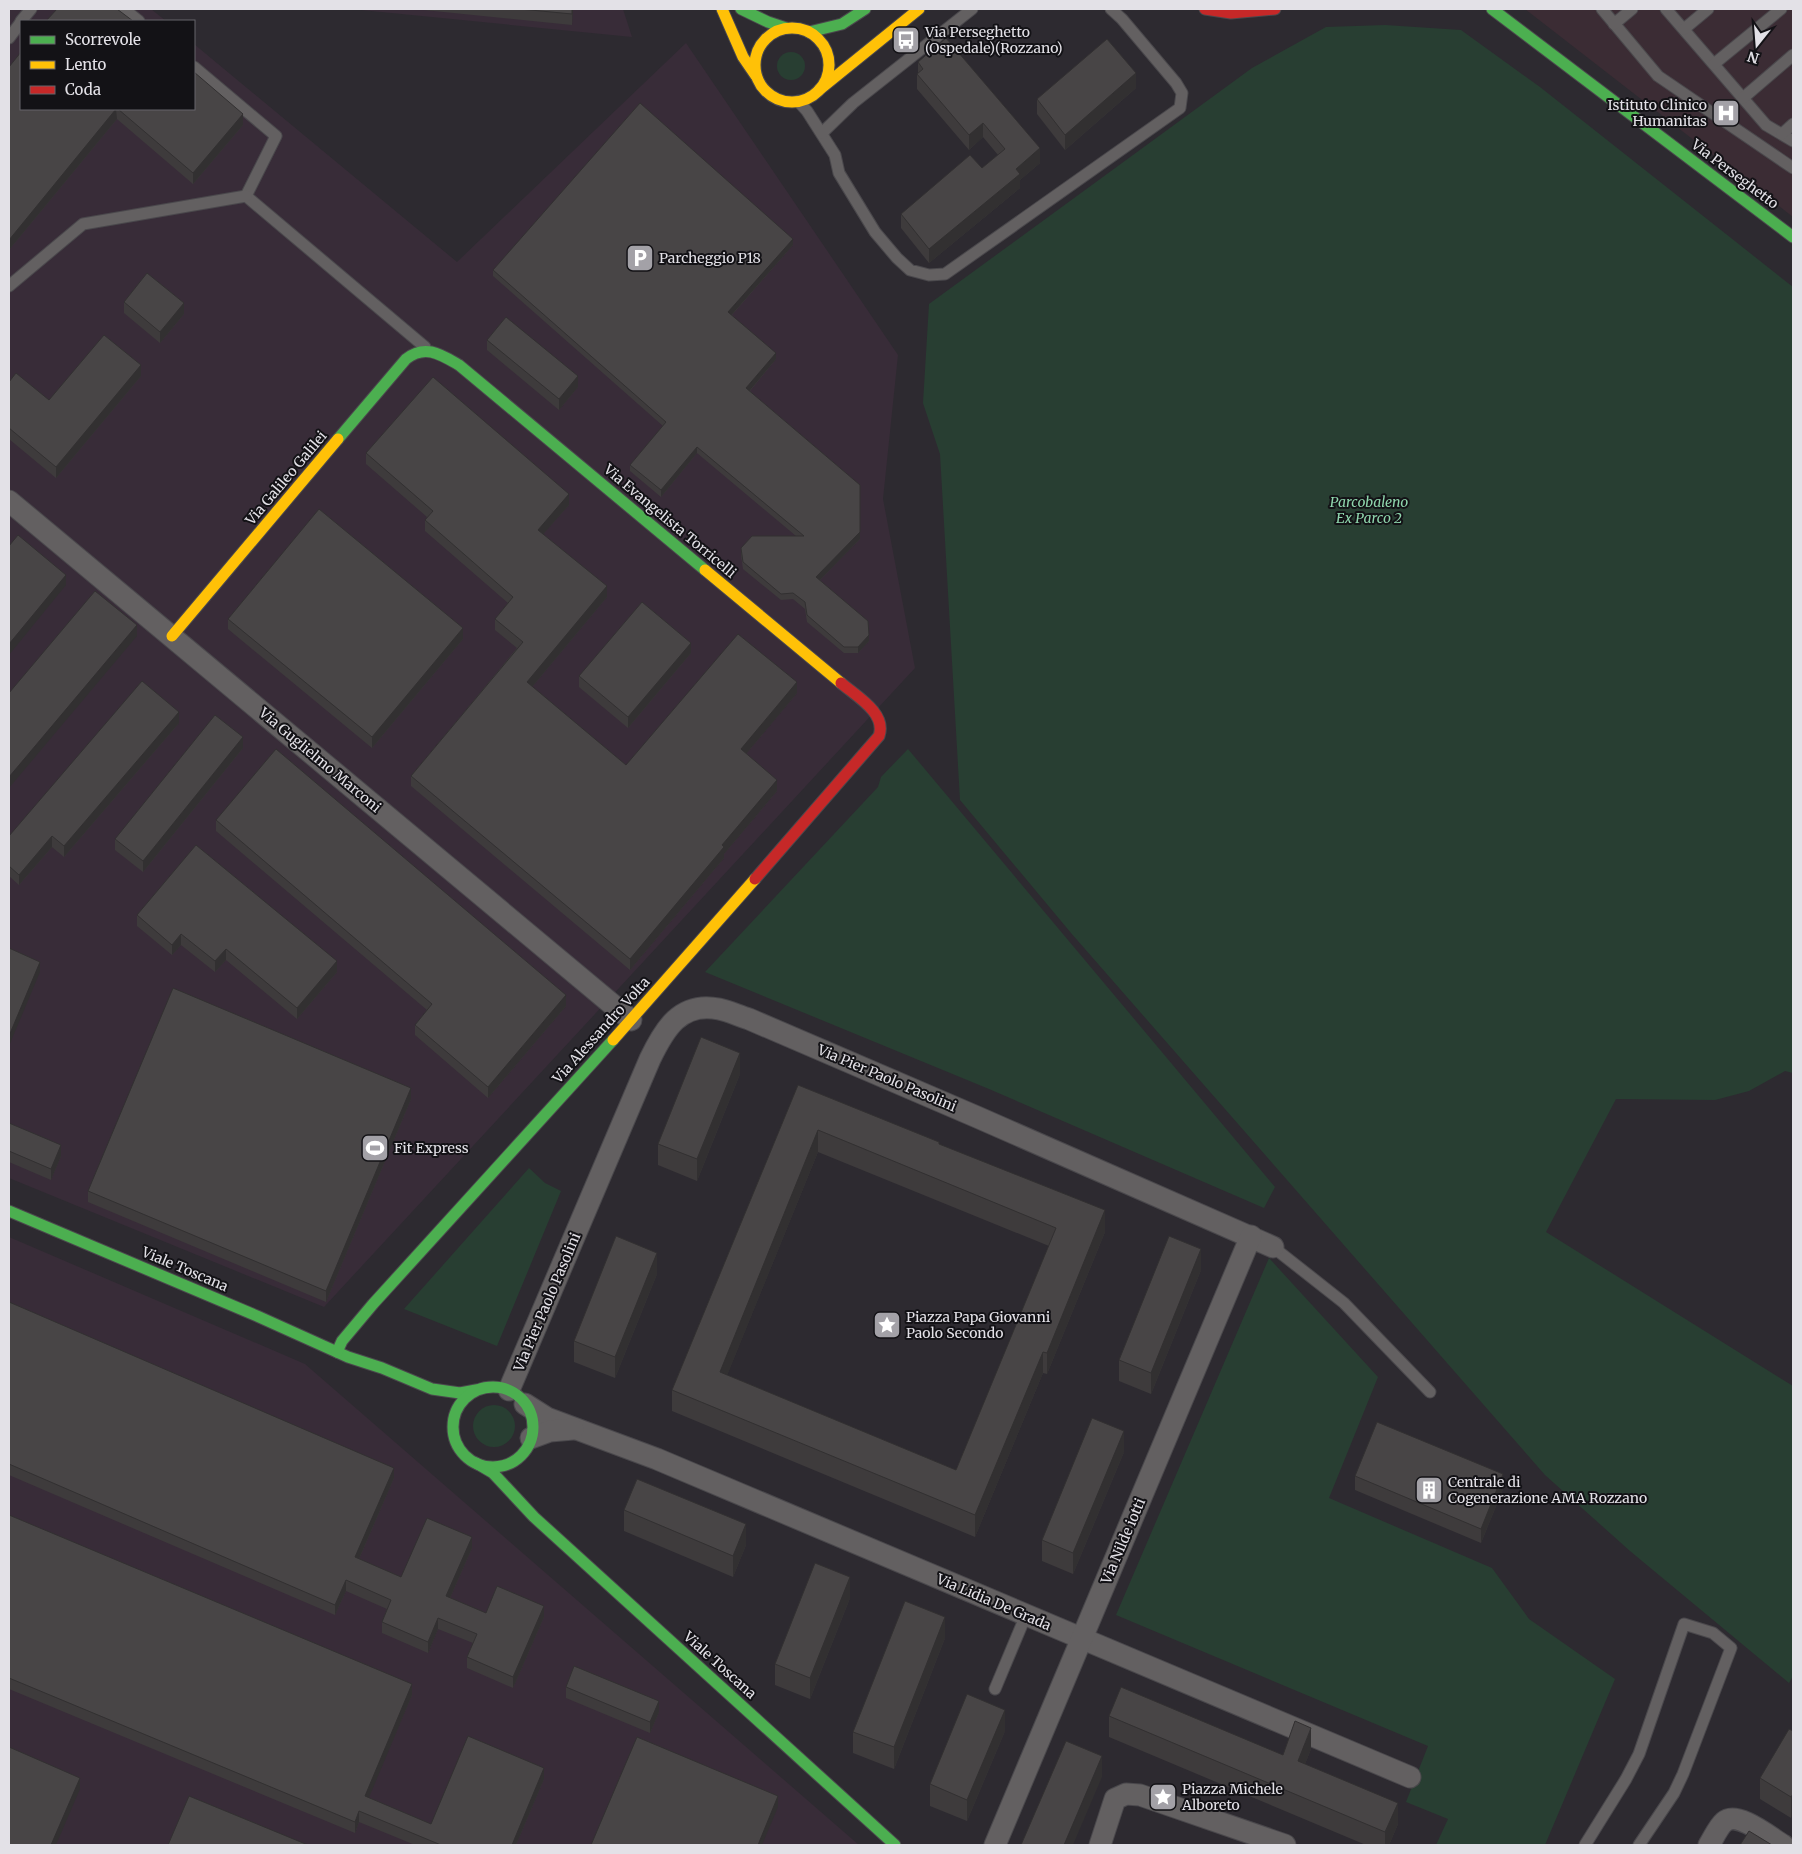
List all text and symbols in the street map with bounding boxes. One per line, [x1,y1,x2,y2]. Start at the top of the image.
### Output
legend [20,20,195,110]
north arrow [1732,20,1782,70]
place label: Via Perseghetto (Ospedale)(Rozzano) [924,23,1063,57]
bus stop icon: Via Perseghetto (Ospedale)(Rozzano) [891,25,921,55]
text: Scorrevole [65,30,141,49]
text: N [1745,47,1761,68]
text: Lento [65,55,107,74]
text: Coda [65,80,101,99]
place label: Istituto Clinico Humanitas [1608,96,1707,130]
hospital icon: Istituto Clinico Humanitas [1711,98,1741,128]
street label: Via Perseghetto [1687,135,1782,213]
parking icon: Parcheggio P18 [625,243,655,273]
place label: Parcheggio P18 [659,249,761,267]
street label: Via Galileo Galilei [241,427,331,529]
street label: Via Evangelista Torricelli [599,460,740,582]
park label: Parcobaleno Ex Parco 2 [1330,493,1408,527]
street label: Via Guglielmo Marconi [255,703,385,817]
street label: Via Alessandro Volta [548,973,654,1088]
street label: Via Pier Paolo Pasolini [814,1040,960,1116]
sports icon: Fit Express [360,1133,390,1163]
place label: Fit Express [394,1139,469,1157]
street label: Via Pier Paolo Pasolini [509,1229,585,1375]
street label: Viale Toscana [138,1242,231,1295]
place label: Piazza Papa Giovanni Paolo Secondo [906,1308,1051,1342]
place icon: Piazza Papa Giovanni Paolo Secondo [872,1310,902,1340]
place label: Centrale di Cogenerazione AMA Rozzano [1448,1473,1647,1507]
building icon: Centrale di Cogenerazione AMA Rozzano [1414,1475,1444,1505]
street label: Via Nilde iotti [1096,1495,1149,1588]
street label: Via Lidia De Grada [933,1569,1054,1634]
street label: Viale Toscana [679,1627,761,1703]
place label: Piazza Michele Alboreto [1181,1780,1283,1814]
place icon: Piazza Michele Alboreto [1148,1782,1178,1812]

